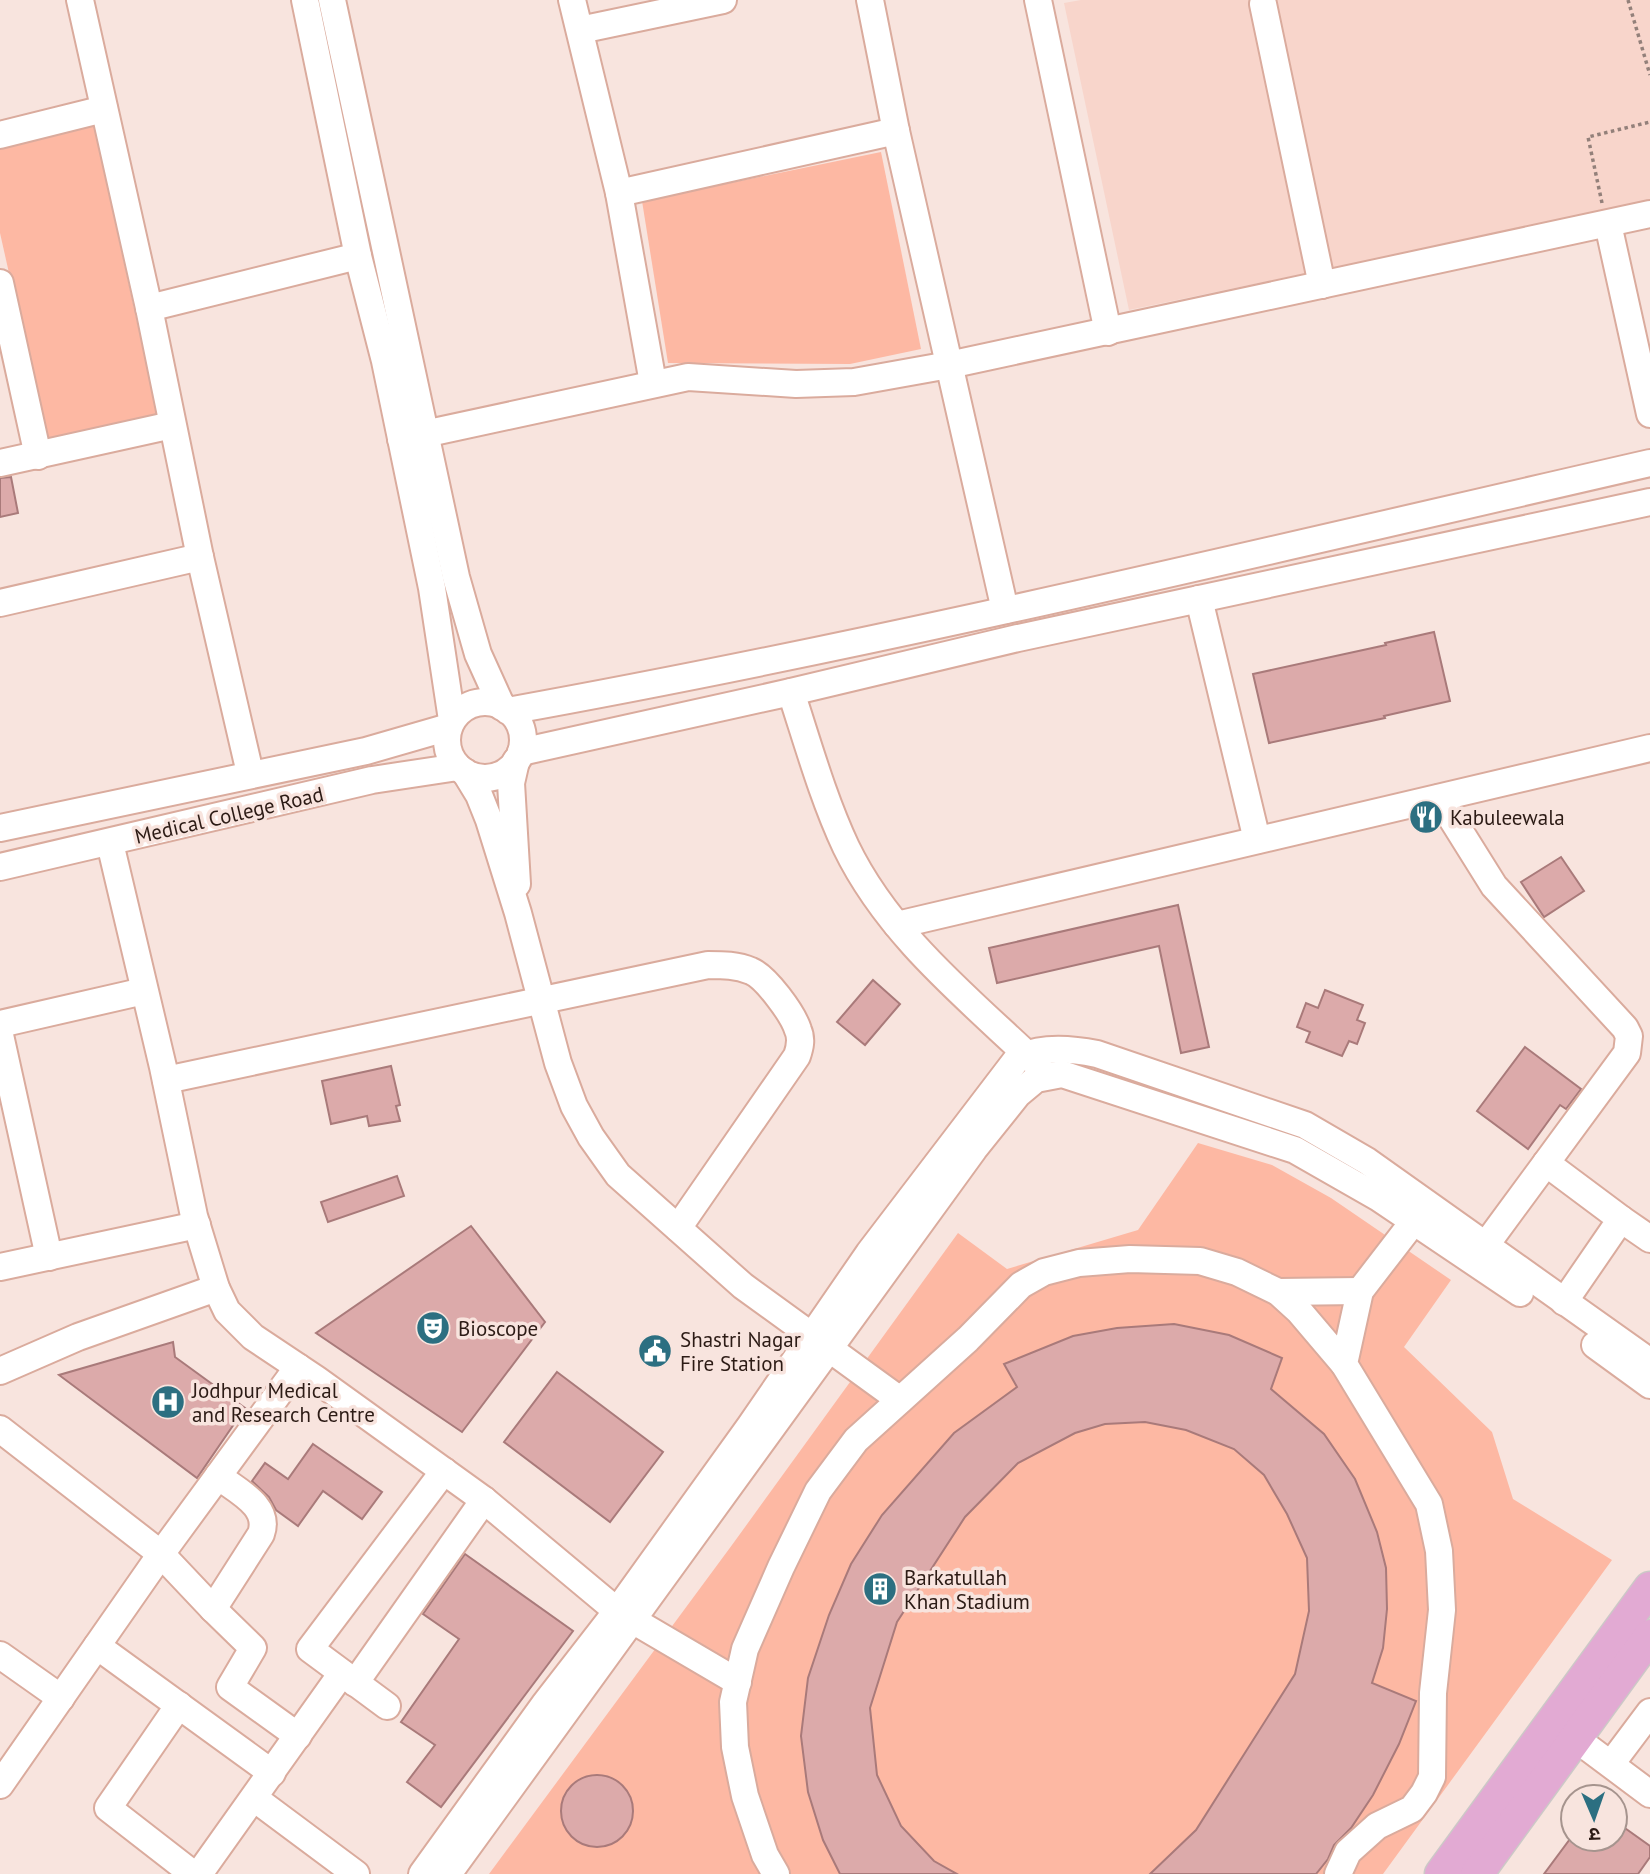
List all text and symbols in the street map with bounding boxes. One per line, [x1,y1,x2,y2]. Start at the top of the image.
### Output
street label: Medical College Road [132,780,326,850]
restaurant icon: Kabuleewala [1407,798,1445,836]
place label: Kabuleewala [1450,804,1565,831]
theatre icon: Bioscope [414,1309,452,1347]
place label: Bioscope [458,1315,538,1342]
place label: Shastri Nagar Fire Station [680,1326,801,1377]
public building icon: Shastri Nagar Fire Station [636,1332,674,1370]
place label: Jodhpur Medical and Research Centre [191,1377,375,1428]
hospital icon: Jodhpur Medical and Research Centre [149,1383,187,1421]
place label: Barkatullah Khan Stadium [904,1564,1030,1615]
building icon: Barkatullah Khan Stadium [861,1570,899,1608]
north arrow [1559,1783,1629,1853]
text: उ [1588,1823,1601,1847]

